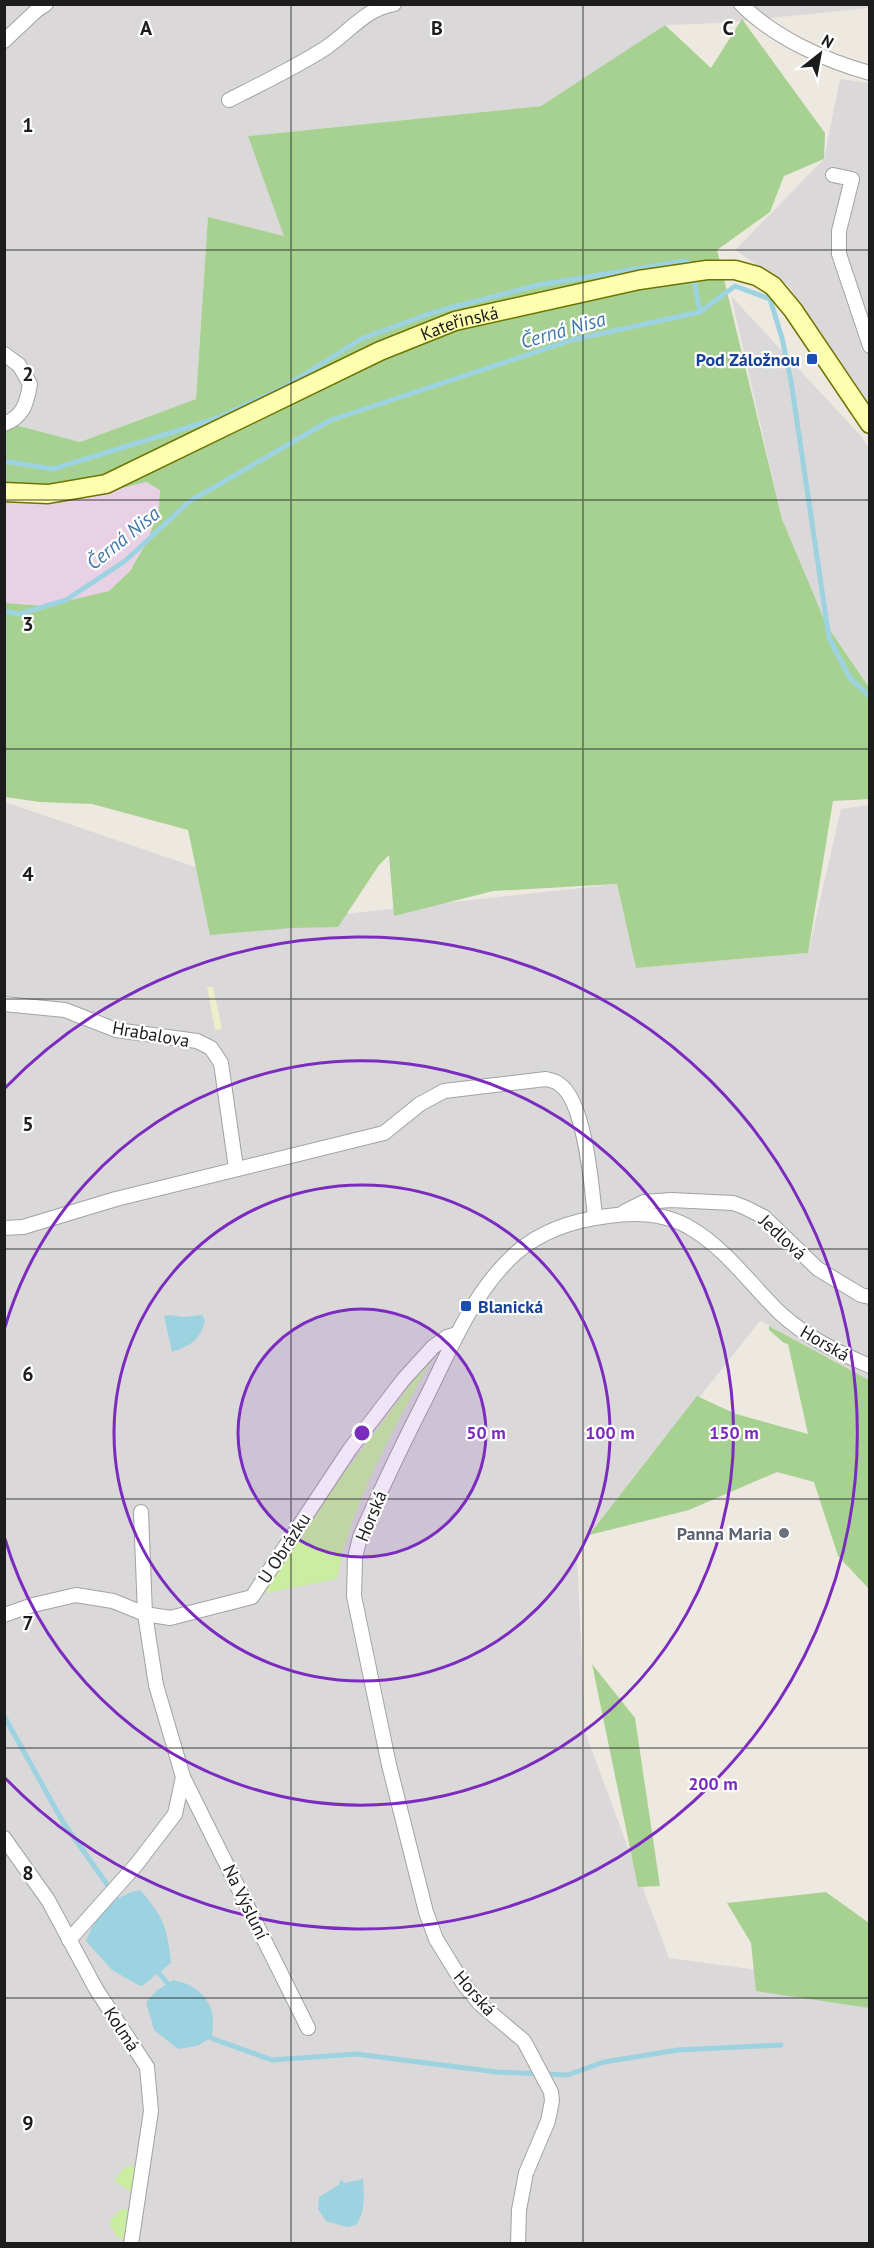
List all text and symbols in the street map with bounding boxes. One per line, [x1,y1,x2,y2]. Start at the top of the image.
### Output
text: A [140,15,153,41]
text: B [431,15,443,41]
text: C [722,15,734,41]
north arrow [790,24,850,84]
text: N [818,30,837,52]
text: 1 [22,112,34,138]
street label: Kateřinská [417,300,500,345]
water label: Černá Nisa [518,305,609,355]
place label: Pod Záložnou [696,348,800,371]
marker: Pod Záložnou [805,352,819,366]
text: 2 [22,361,34,387]
water label: Černá Nisa [81,500,165,576]
text: 3 [22,611,34,637]
text: 4 [22,861,34,887]
street label: Hrabalova [111,1016,191,1052]
text: 5 [22,1111,34,1137]
street label: Jedlová [754,1209,811,1265]
place label: Blanická [478,1295,543,1318]
marker: Blanická [459,1299,473,1313]
street label: Horská [796,1320,854,1366]
text: 6 [22,1361,34,1387]
text: 50 m [466,1421,506,1444]
text: 100 m [585,1421,635,1444]
text: 150 m [709,1421,759,1444]
centre of rings [352,1423,372,1443]
street label: Horská [350,1487,392,1545]
street label: U Obrázku [253,1508,315,1588]
place label: Panna Maria [677,1522,772,1545]
marker: Panna Maria [777,1526,791,1540]
text: 7 [22,1610,34,1636]
text: 200 m [688,1772,738,1795]
text: 8 [22,1860,34,1886]
street label: Na Výsluní [218,1861,274,1943]
street label: Horská [449,1965,501,2021]
street label: Kolmá [99,2002,145,2056]
text: 9 [22,2110,34,2136]

